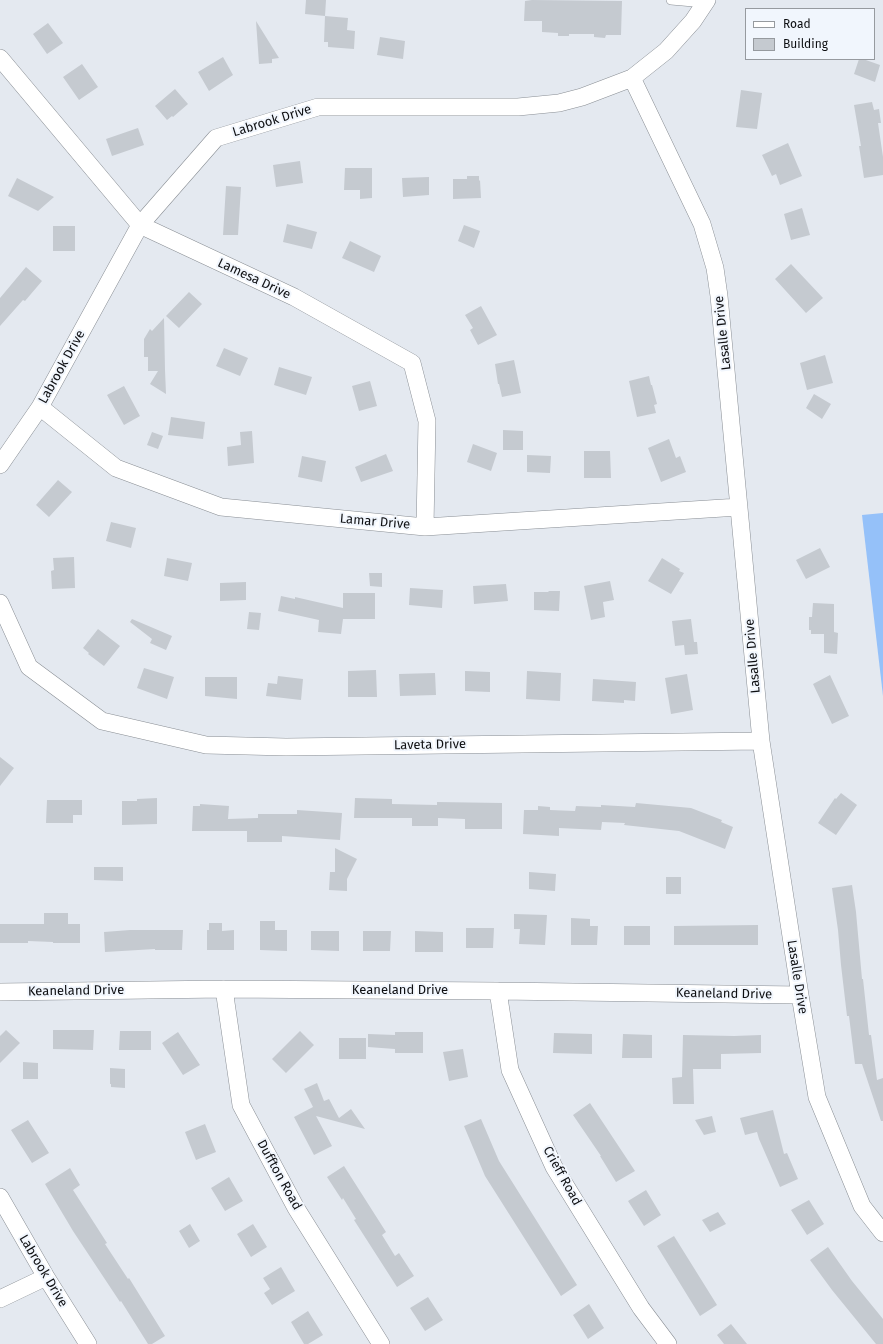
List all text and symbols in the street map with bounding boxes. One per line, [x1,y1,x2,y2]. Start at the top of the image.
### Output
legend [745,8,875,60]
text: Road [783,17,811,31]
text: Building [783,37,828,51]
street label: Labrook Drive [231,102,313,140]
street label: Lamesa Drive [215,255,293,303]
street label: Lasalle Drive [711,295,735,371]
street label: Labrook Drive [35,328,89,406]
street label: Lamar Drive [339,511,411,533]
street label: Lasalle Drive [742,618,764,694]
street label: Laveta Drive [394,737,466,753]
street label: Lasalle Drive [783,939,811,1015]
street label: Keaneland Drive [28,982,124,1000]
street label: Keaneland Drive [352,982,448,998]
street label: Keaneland Drive [676,985,772,1003]
street label: Duffton Road [253,1137,305,1213]
street label: Crieff Road [539,1144,585,1208]
street label: Labrook Drive [15,1232,71,1310]

